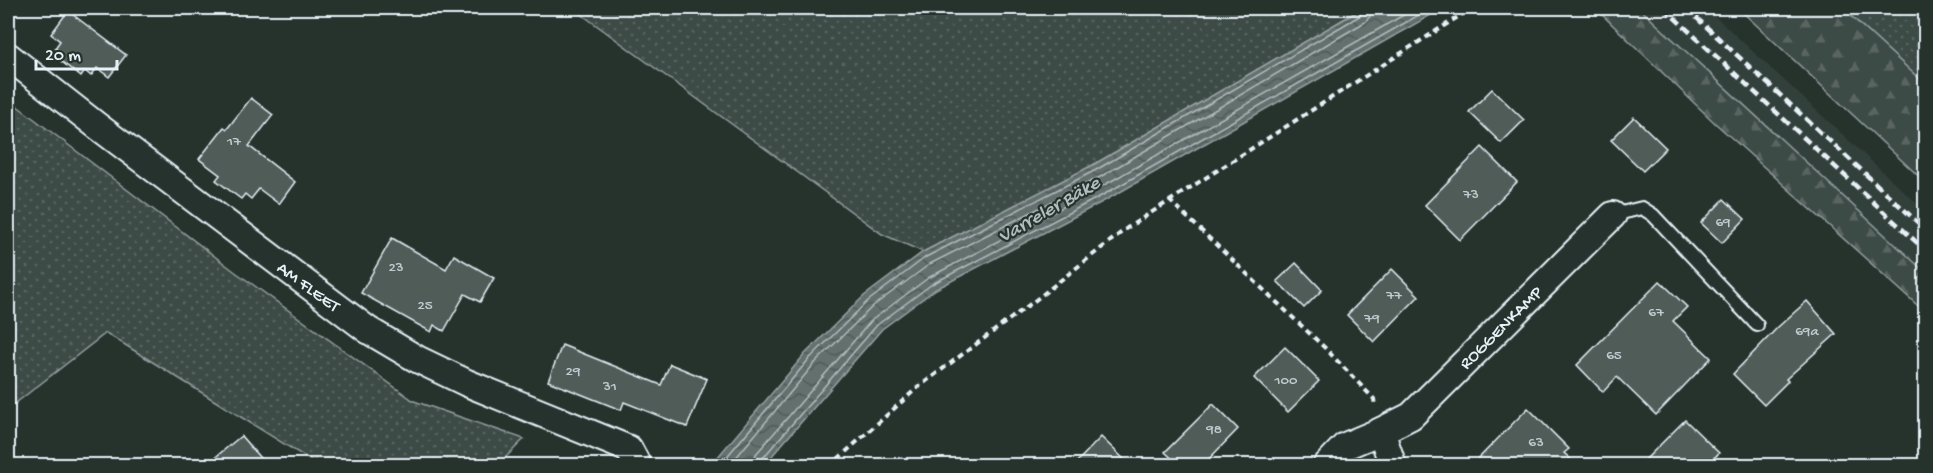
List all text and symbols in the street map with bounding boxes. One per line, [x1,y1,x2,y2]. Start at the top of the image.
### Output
scale bar [36,33,117,71]
text: 20 m [45,46,81,67]
house number: 17 [226,133,242,151]
water label: Varreler Bäke [995,172,1105,249]
house number: 73 [1462,186,1479,204]
house number: 69 [1715,214,1731,232]
street label: AM FLEET [272,258,344,318]
house number: 23 [388,259,404,277]
street label: ROGGENKAMP [1456,282,1548,375]
house number: 77 [1385,287,1403,305]
house number: 25 [417,297,433,315]
house number: 67 [1648,304,1665,322]
house number: 79 [1363,310,1380,328]
house number: 69a [1795,323,1819,341]
house number: 65 [1606,347,1622,365]
house number: 29 [566,363,581,381]
house number: 100 [1273,372,1298,390]
house number: 31 [602,378,617,396]
house number: 98 [1205,421,1222,439]
house number: 63 [1528,434,1544,452]

